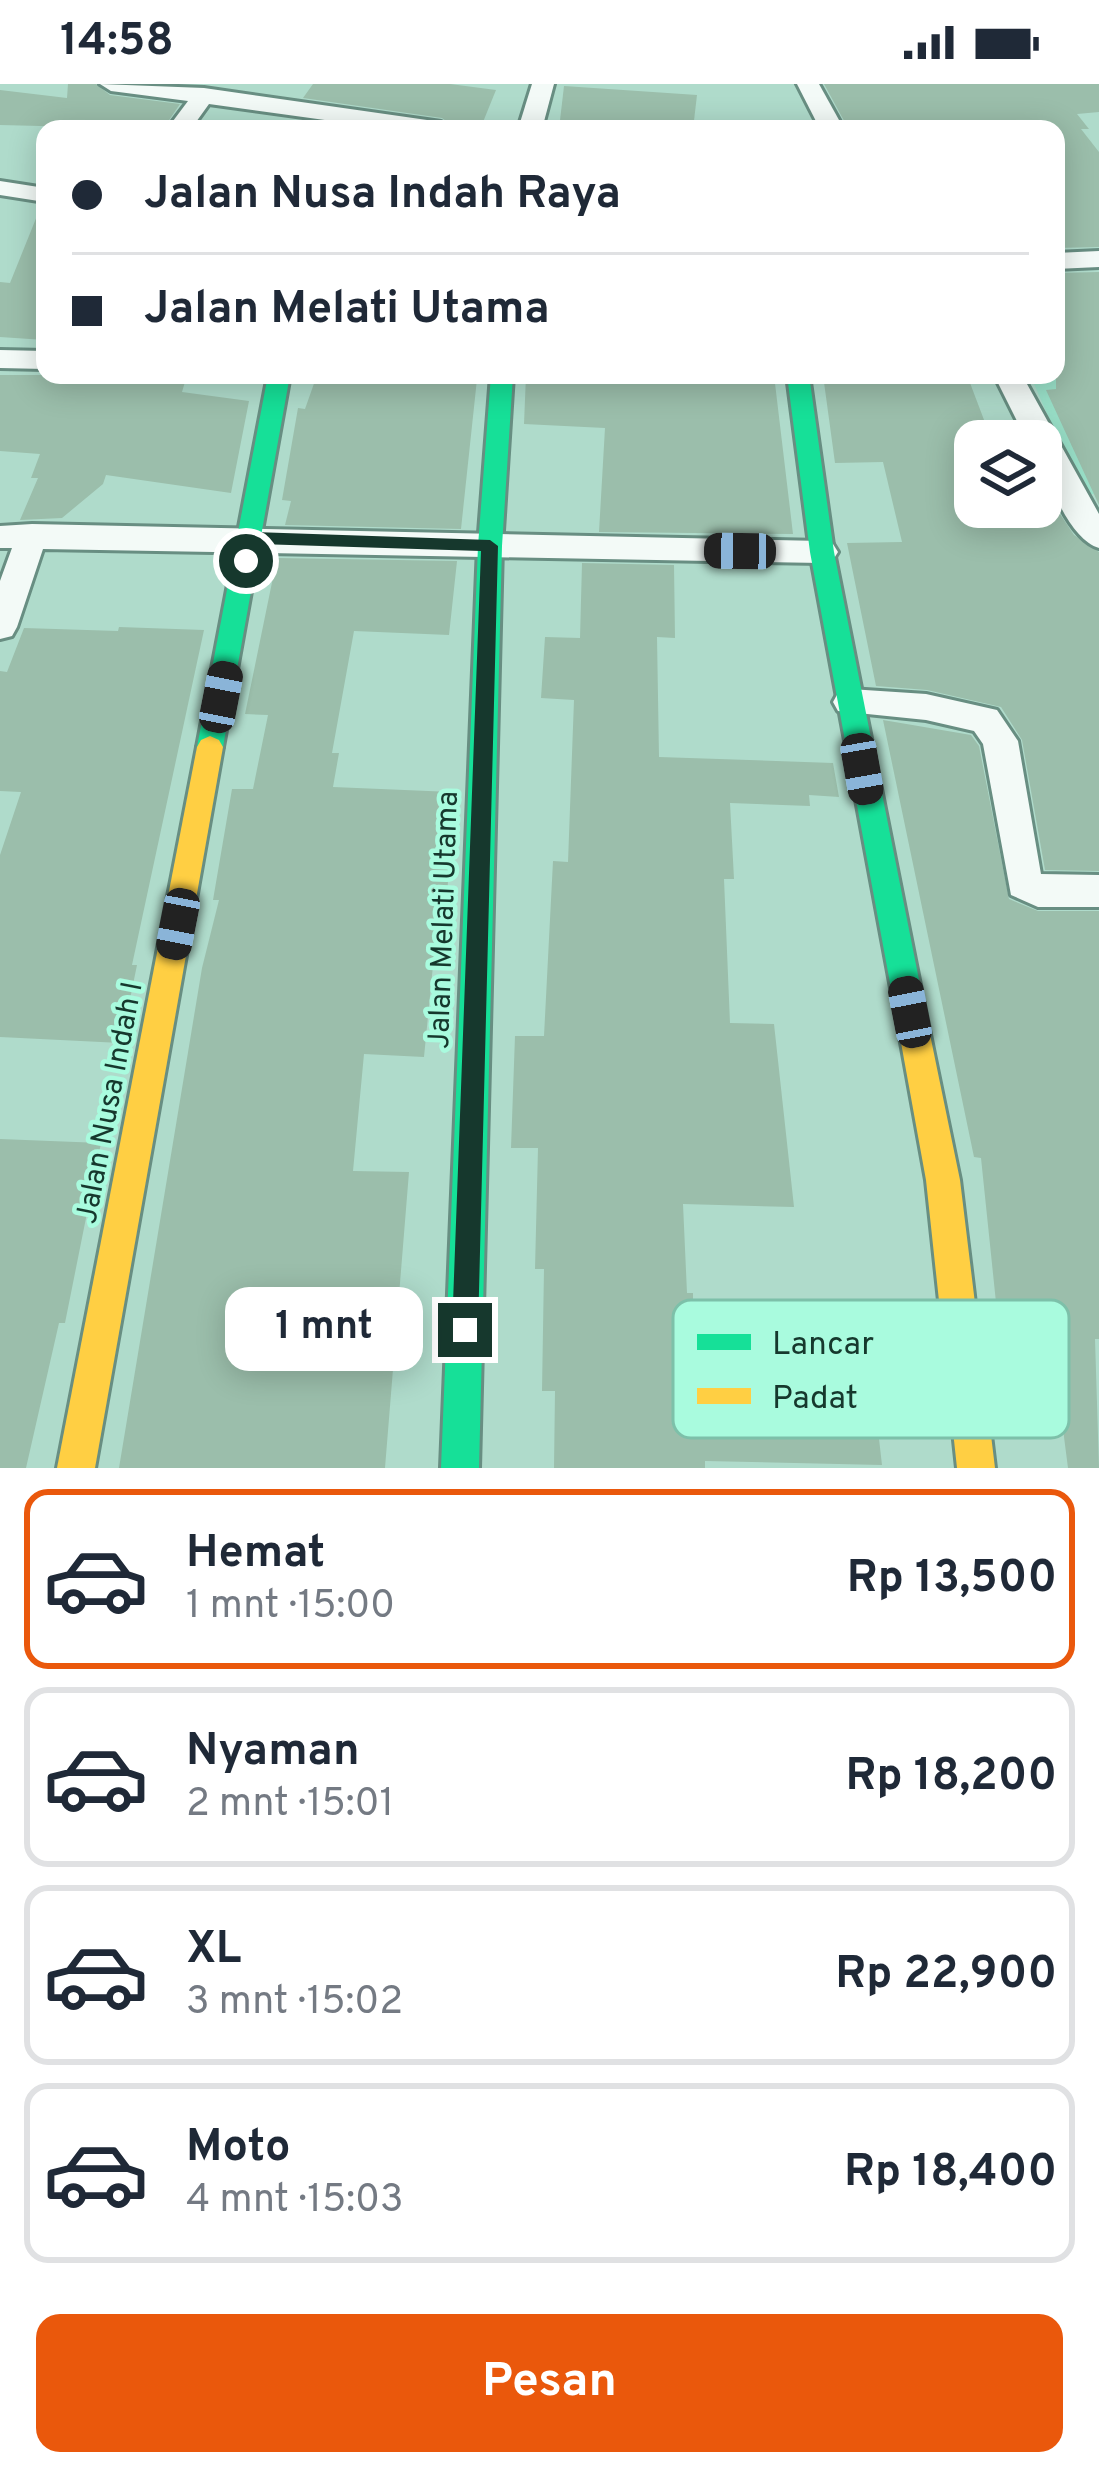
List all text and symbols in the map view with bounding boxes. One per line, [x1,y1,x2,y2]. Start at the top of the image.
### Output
text: 14:58 [60,14,174,71]
text: Jalan Nusa Indah Raya [144,167,621,224]
text: Jalan Melati Utama [144,282,550,339]
map controls [954,420,1062,528]
button: layers [954,420,1062,528]
car [704,532,776,570]
route start [219,534,273,588]
car [196,658,246,736]
car [838,730,886,808]
street label: Jalan Melati Utama [422,790,468,1050]
car [153,885,203,963]
car [885,973,935,1051]
street label: Jalan Nusa Indah I [69,979,153,1227]
callout: 1 mnt [225,1288,423,1372]
legend [673,1300,1069,1438]
route end [438,1303,492,1357]
text: 1 mnt [275,1304,373,1353]
text: Lancar [772,1325,874,1367]
text: Padat [772,1379,858,1421]
icon: car [42,1525,150,1633]
text: Hemat [186,1526,325,1583]
text: Rp 13,500 [847,1551,1057,1608]
text: 1 mnt · 15:00 [186,1583,395,1632]
icon: car [42,1723,150,1831]
text: Nyaman [186,1724,360,1781]
text: Rp 18,200 [845,1749,1057,1806]
text: 2 mnt · 15:01 [186,1781,394,1830]
icon: car [42,1921,150,2029]
text: XL [186,1922,241,1979]
text: Rp 22,900 [835,1947,1057,2004]
text: 3 mnt · 15:02 [186,1979,403,2028]
icon: car [42,2119,150,2227]
text: Moto [186,2120,290,2177]
text: Rp 18,400 [844,2145,1057,2202]
text: 4 mnt · 15:03 [186,2177,403,2226]
button: Pesan [36,2314,1063,2452]

